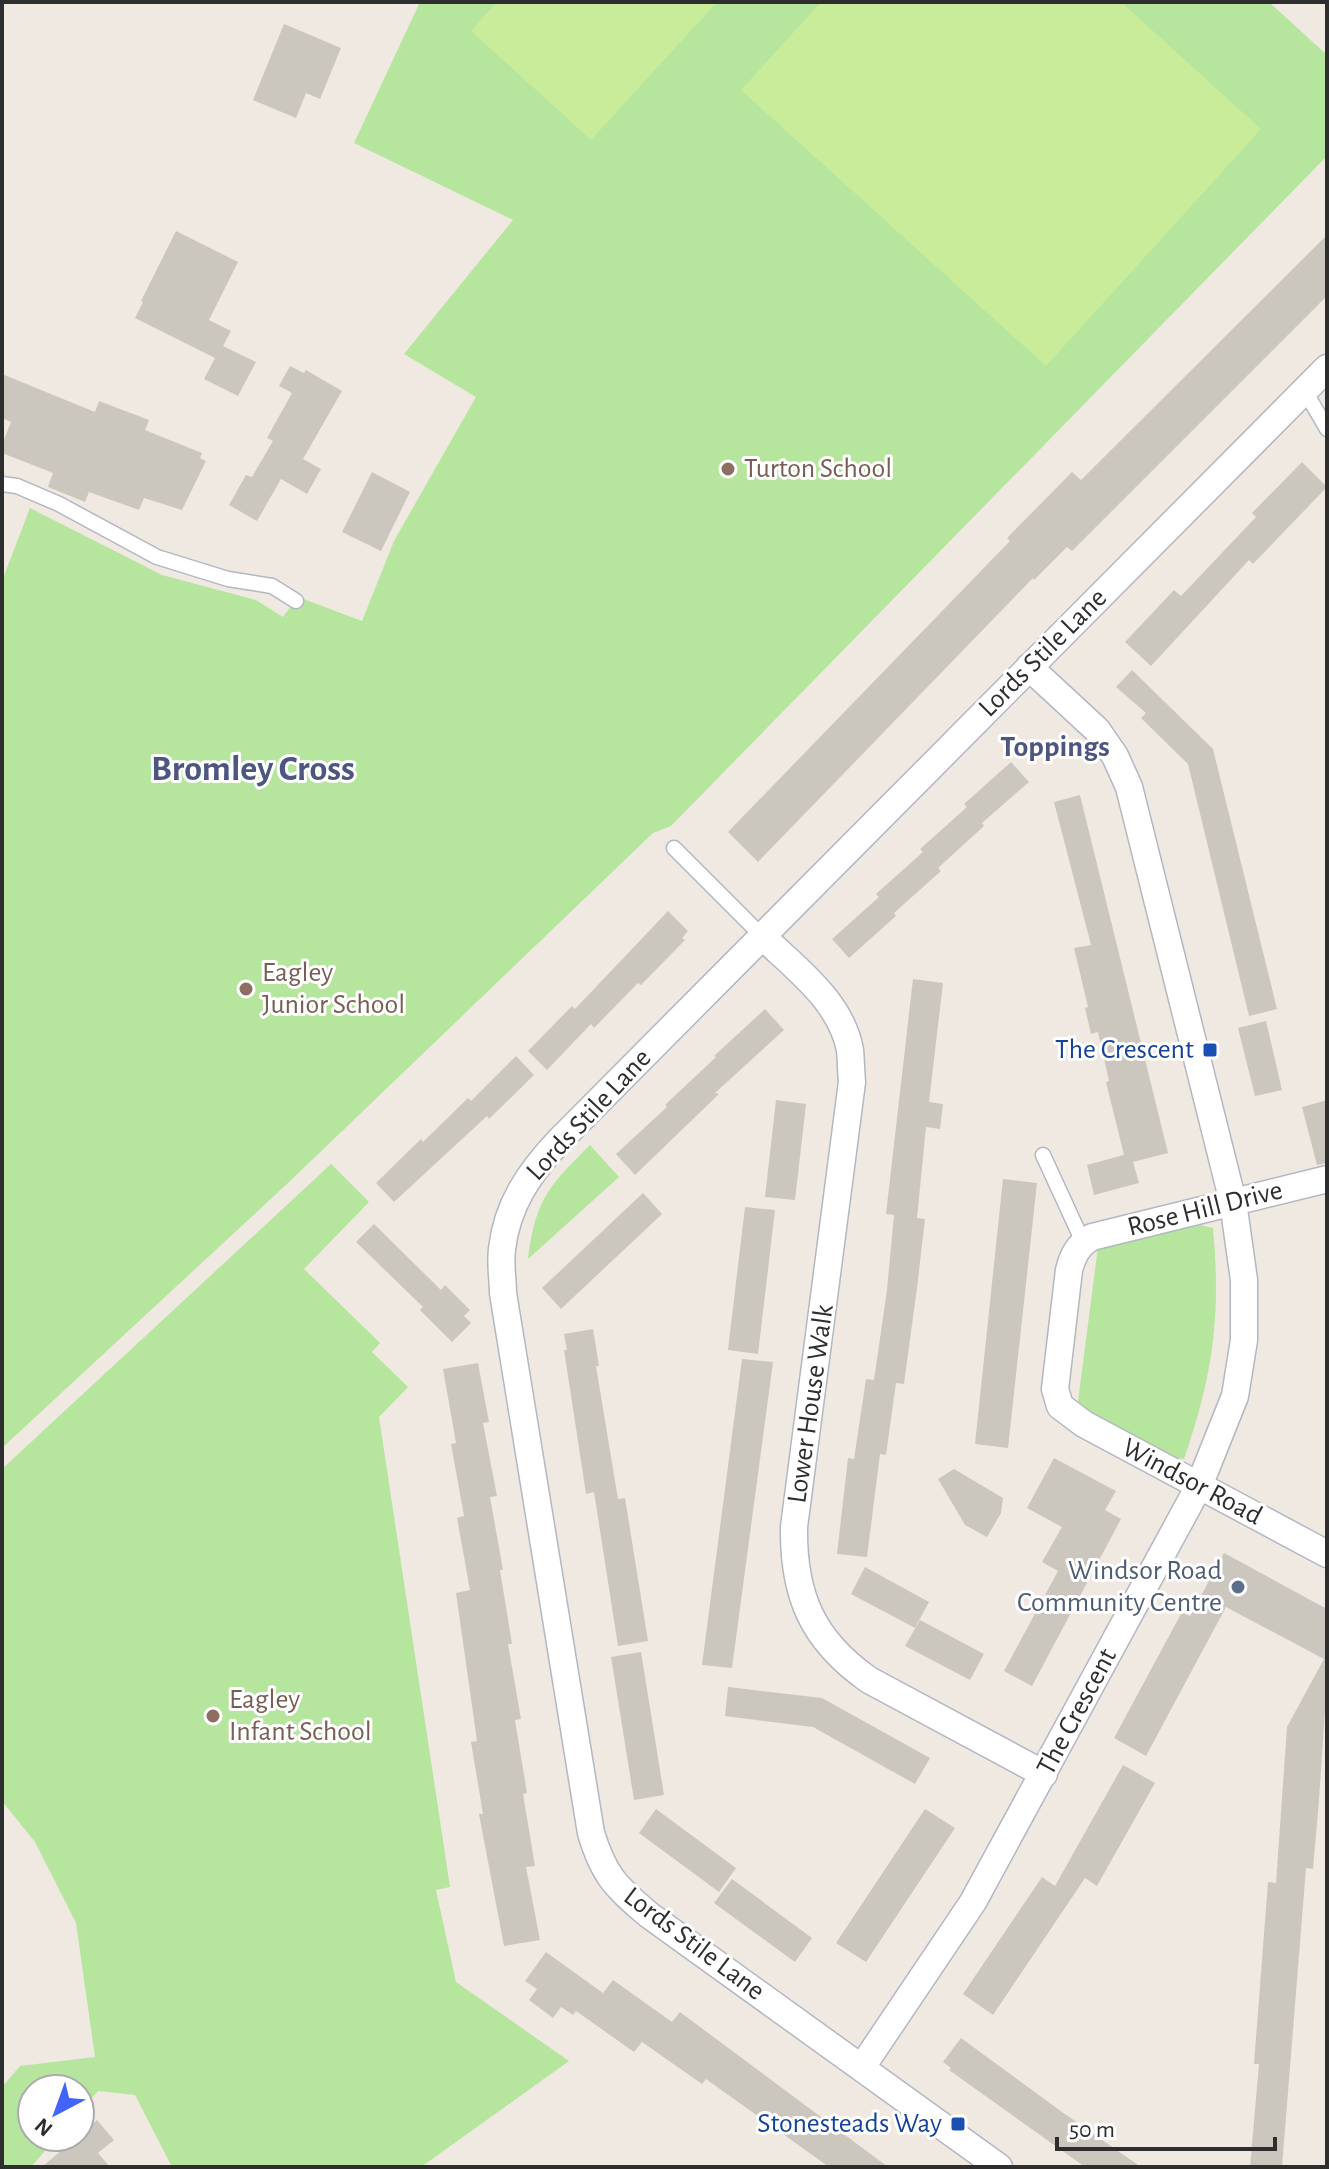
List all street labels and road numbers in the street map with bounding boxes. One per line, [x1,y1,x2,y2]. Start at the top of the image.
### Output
street label: Lords Stile Lane [974,584,1112,722]
street label: Lords Stile Lane [521,1044,657,1186]
street label: Rose Hill Drive [1125,1176,1285,1242]
street label: Lower House Walk [783,1303,839,1505]
street label: Windsor Road [1117,1434,1267,1530]
street label: The Crescent [1032,1644,1122,1780]
street label: Lords Stile Lane [618,1882,770,2006]

